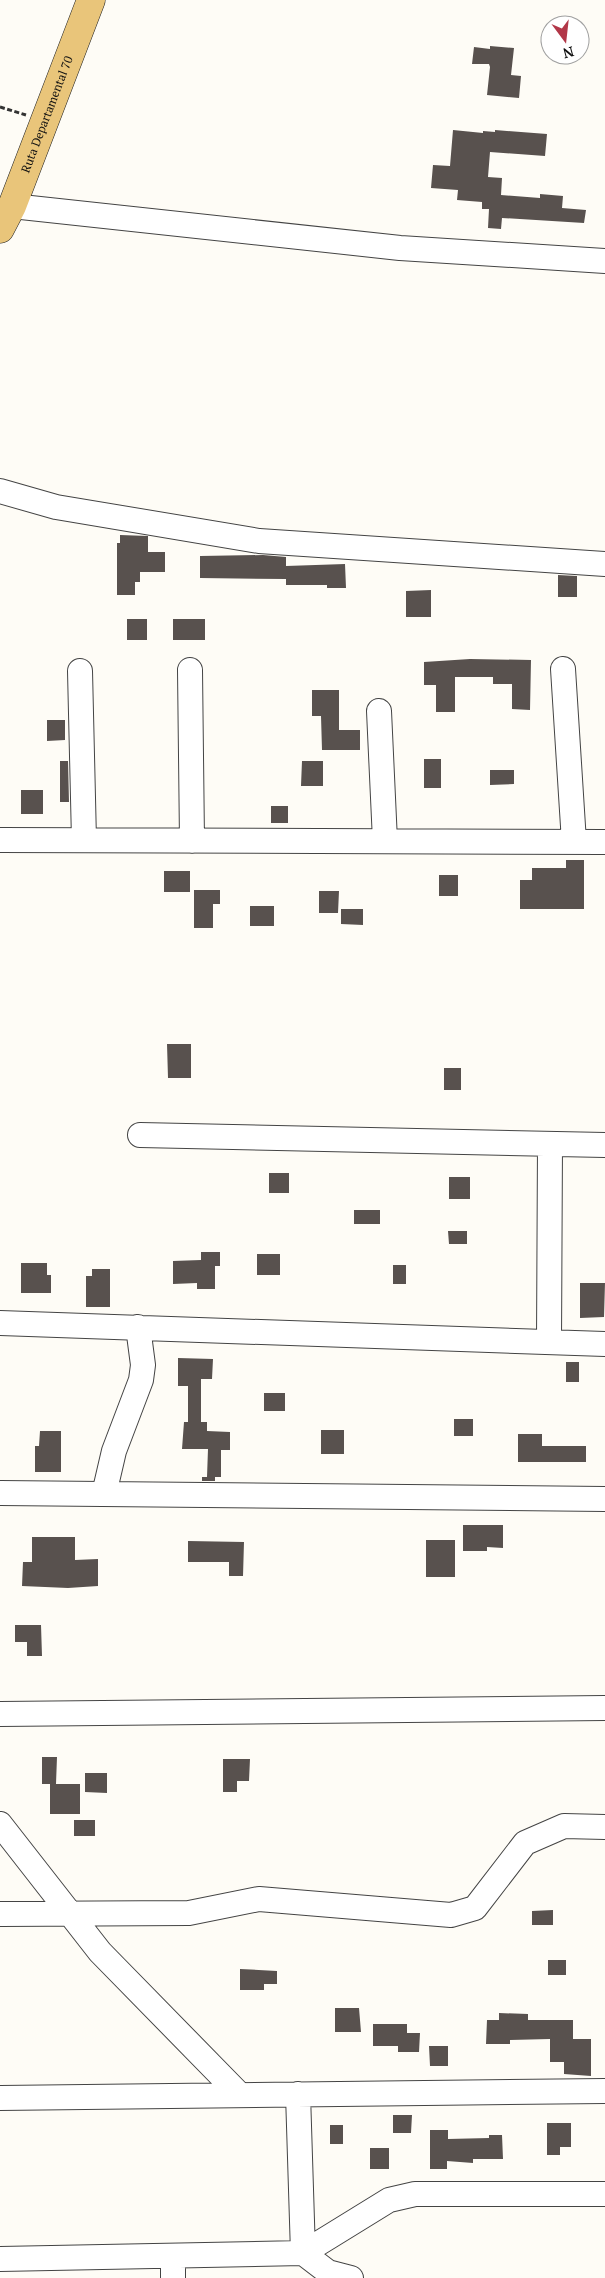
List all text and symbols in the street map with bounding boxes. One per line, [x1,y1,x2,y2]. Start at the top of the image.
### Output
north arrow [540,15,590,65]
text: N [561,42,576,64]
street label: Ruta Departamental 70 [17,54,76,175]

